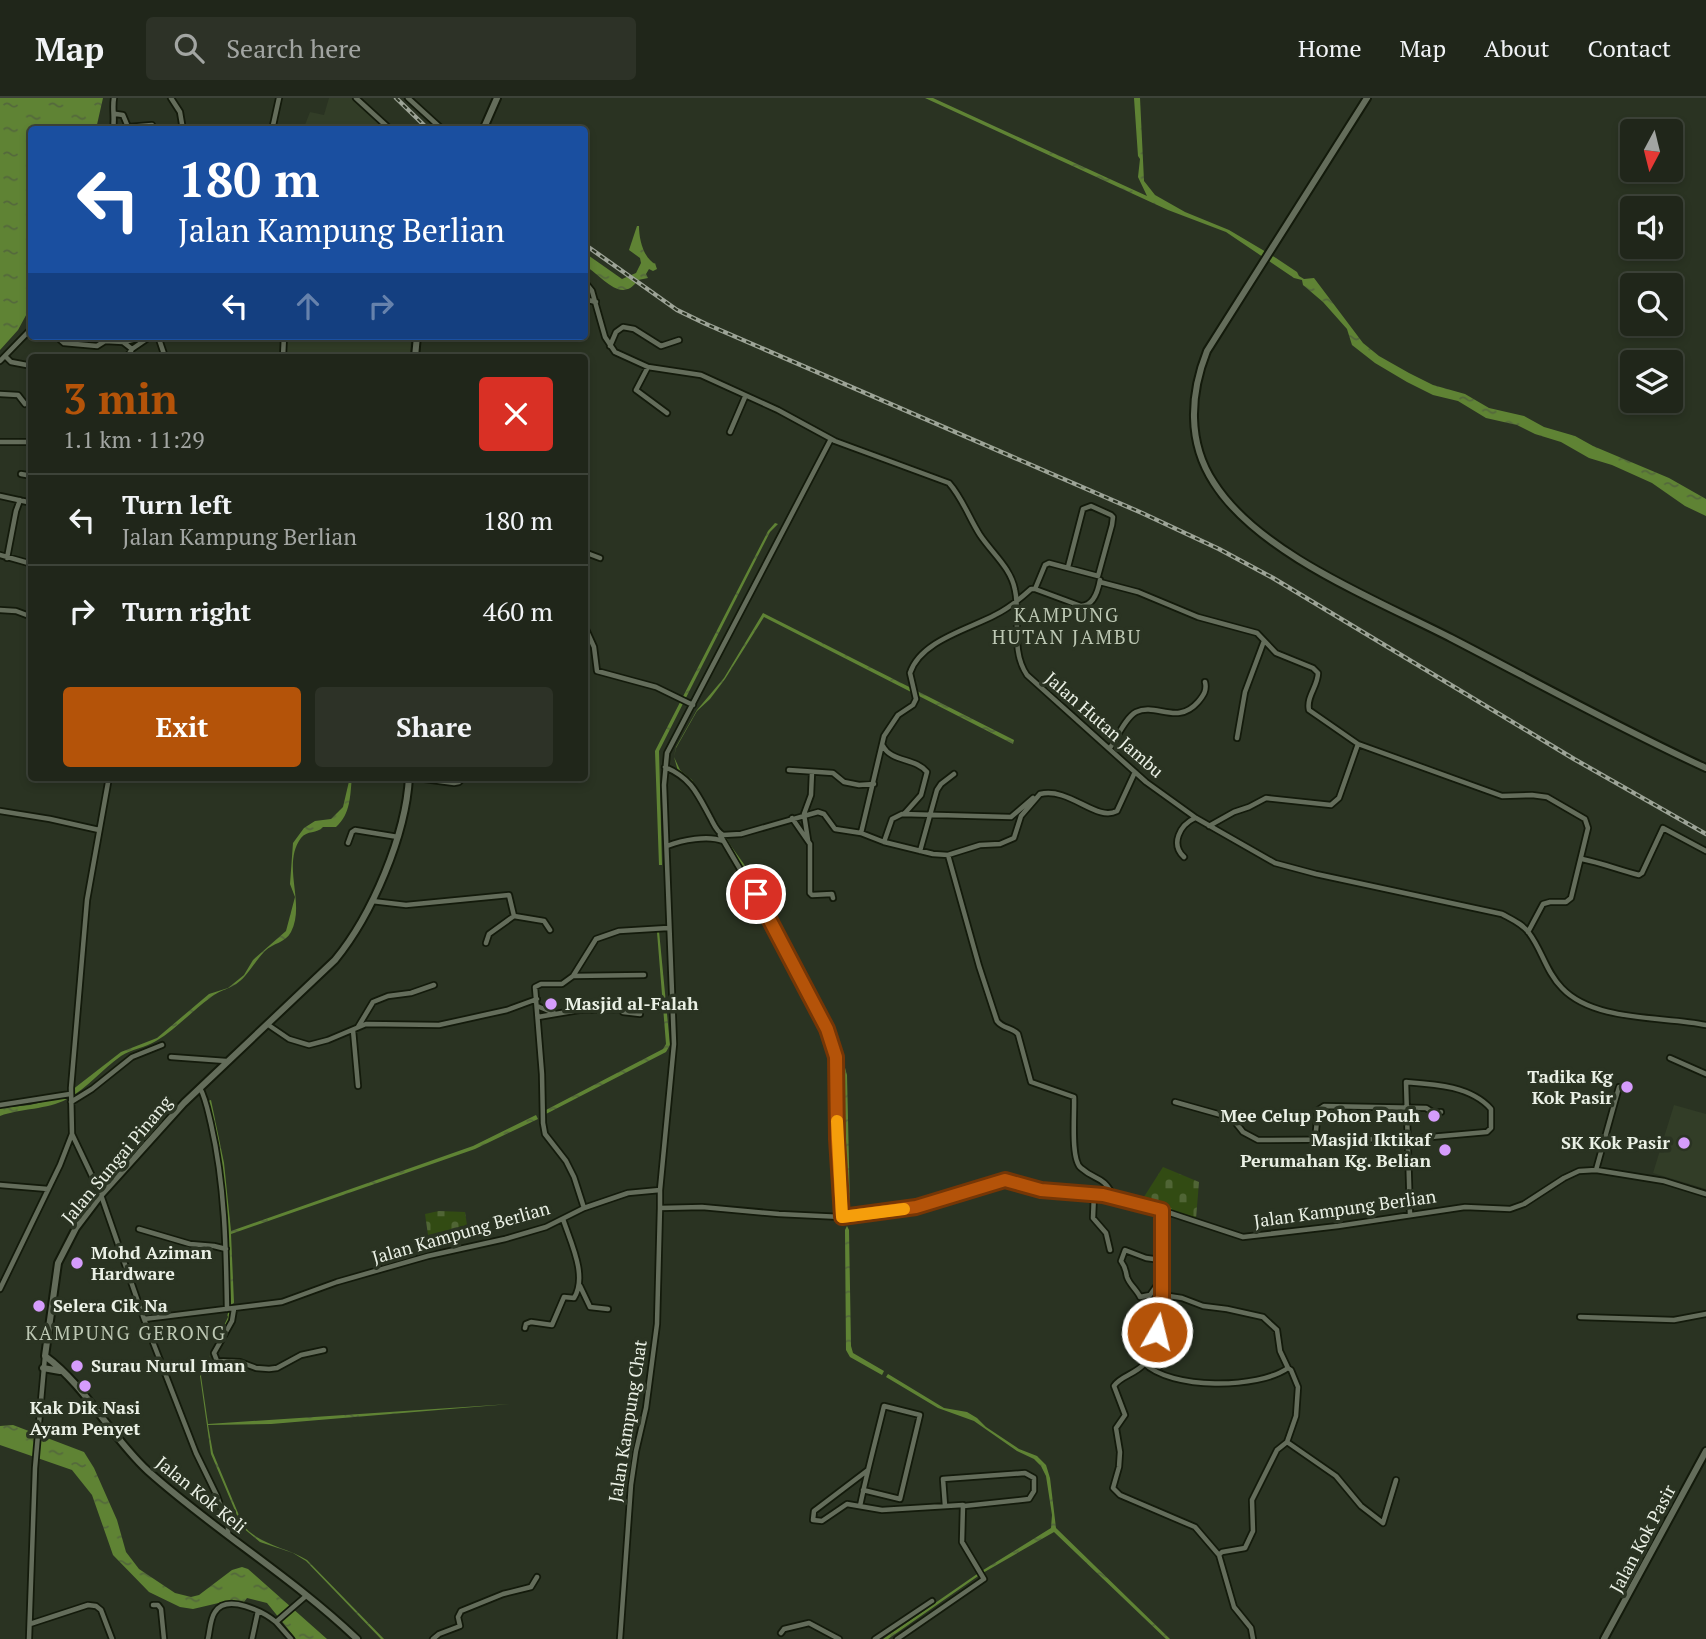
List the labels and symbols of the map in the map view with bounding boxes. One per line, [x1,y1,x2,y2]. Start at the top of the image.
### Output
north arrow [1620,119,1684,182]
district label: KAMPUNG HUTAN JAMBU [992,602,1142,649]
street label: Jalan Hutan Jambu [1040,666,1169,783]
pin [726,864,786,924]
place label: Masjid al-Falah [565,991,699,1015]
marker: Masjid al-Falah [543,996,559,1012]
place label: Tadika Kg Kok Pasir [1527,1064,1614,1109]
marker: Tadika Kg Kok Pasir [1619,1079,1635,1095]
street label: Jalan Sungai Pinang [56,1090,177,1228]
place label: Mee Celup Pohon Pauh [1221,1103,1420,1127]
marker: Mee Celup Pohon Pauh [1426,1108,1442,1124]
place label: Masjid Iktikaf Perumahan Kg. Belian [1240,1127,1432,1172]
place label: SK Kok Pasir [1561,1130,1670,1154]
marker: SK Kok Pasir [1676,1135,1692,1151]
marker: Masjid Iktikaf Perumahan Kg. Belian [1437,1142,1453,1158]
street label: Jalan Kampung Berlian [1252,1183,1438,1233]
street label: Jalan Kampung Berlian [369,1195,553,1269]
place label: Mohd Aziman Hardware [91,1240,212,1285]
marker: Mohd Aziman Hardware [69,1255,85,1271]
place label: Selera Cik Na [53,1293,168,1317]
position arrow [1120,1295,1194,1369]
marker: Selera Cik Na [31,1298,47,1314]
district label: KAMPUNG GERONG [25,1320,227,1345]
street label: Jalan Kampung Chat [602,1338,652,1504]
place label: Surau Nurul Iman [91,1353,246,1377]
marker: Surau Nurul Iman [69,1358,85,1374]
marker: Kak Dik Nasi Ayam Penyet [77,1378,93,1394]
place label: Kak Dik Nasi Ayam Penyet [29,1395,141,1440]
street label: Jalan Kok Keli [151,1450,252,1538]
street label: Jalan Kok Pasir [1604,1480,1681,1597]

